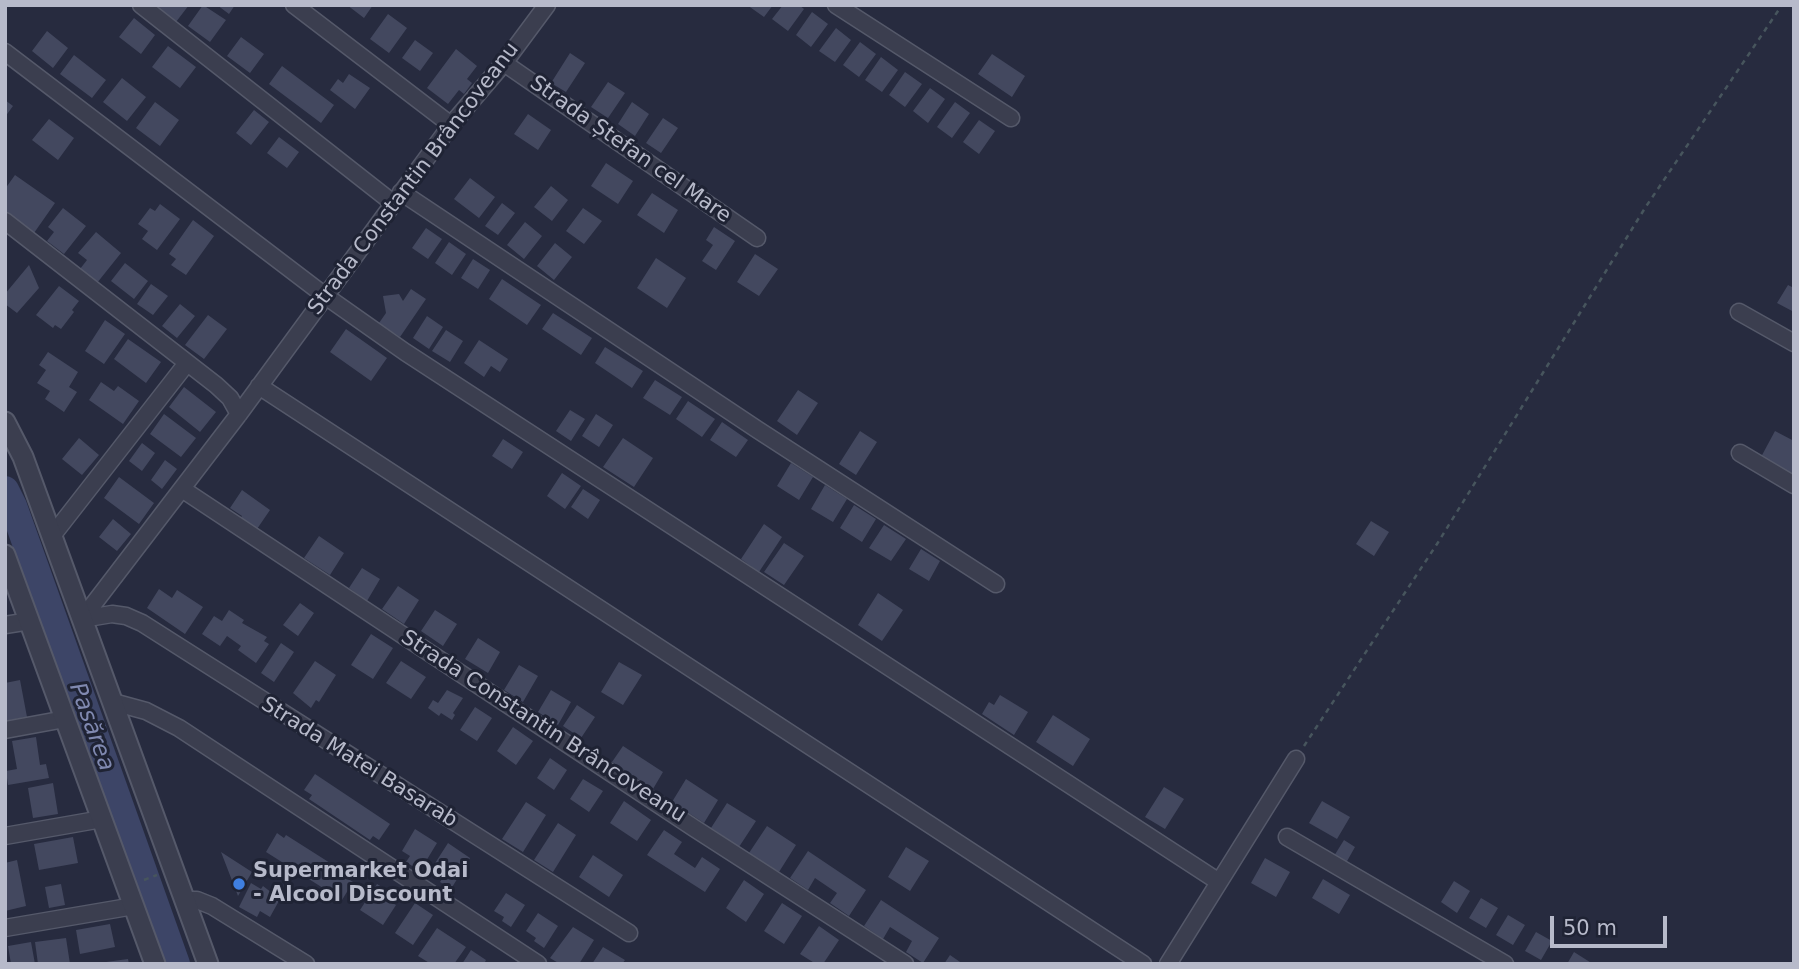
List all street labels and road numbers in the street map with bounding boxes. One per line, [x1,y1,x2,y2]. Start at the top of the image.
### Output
street label: Strada Constantin Brâncoveanu [303,38,525,320]
street label: Strada Ștefan cel Mare [525,71,735,229]
street label: Strada Constantin Brâncoveanu [396,625,690,829]
street label: Strada Matei Basarab [256,692,462,834]

